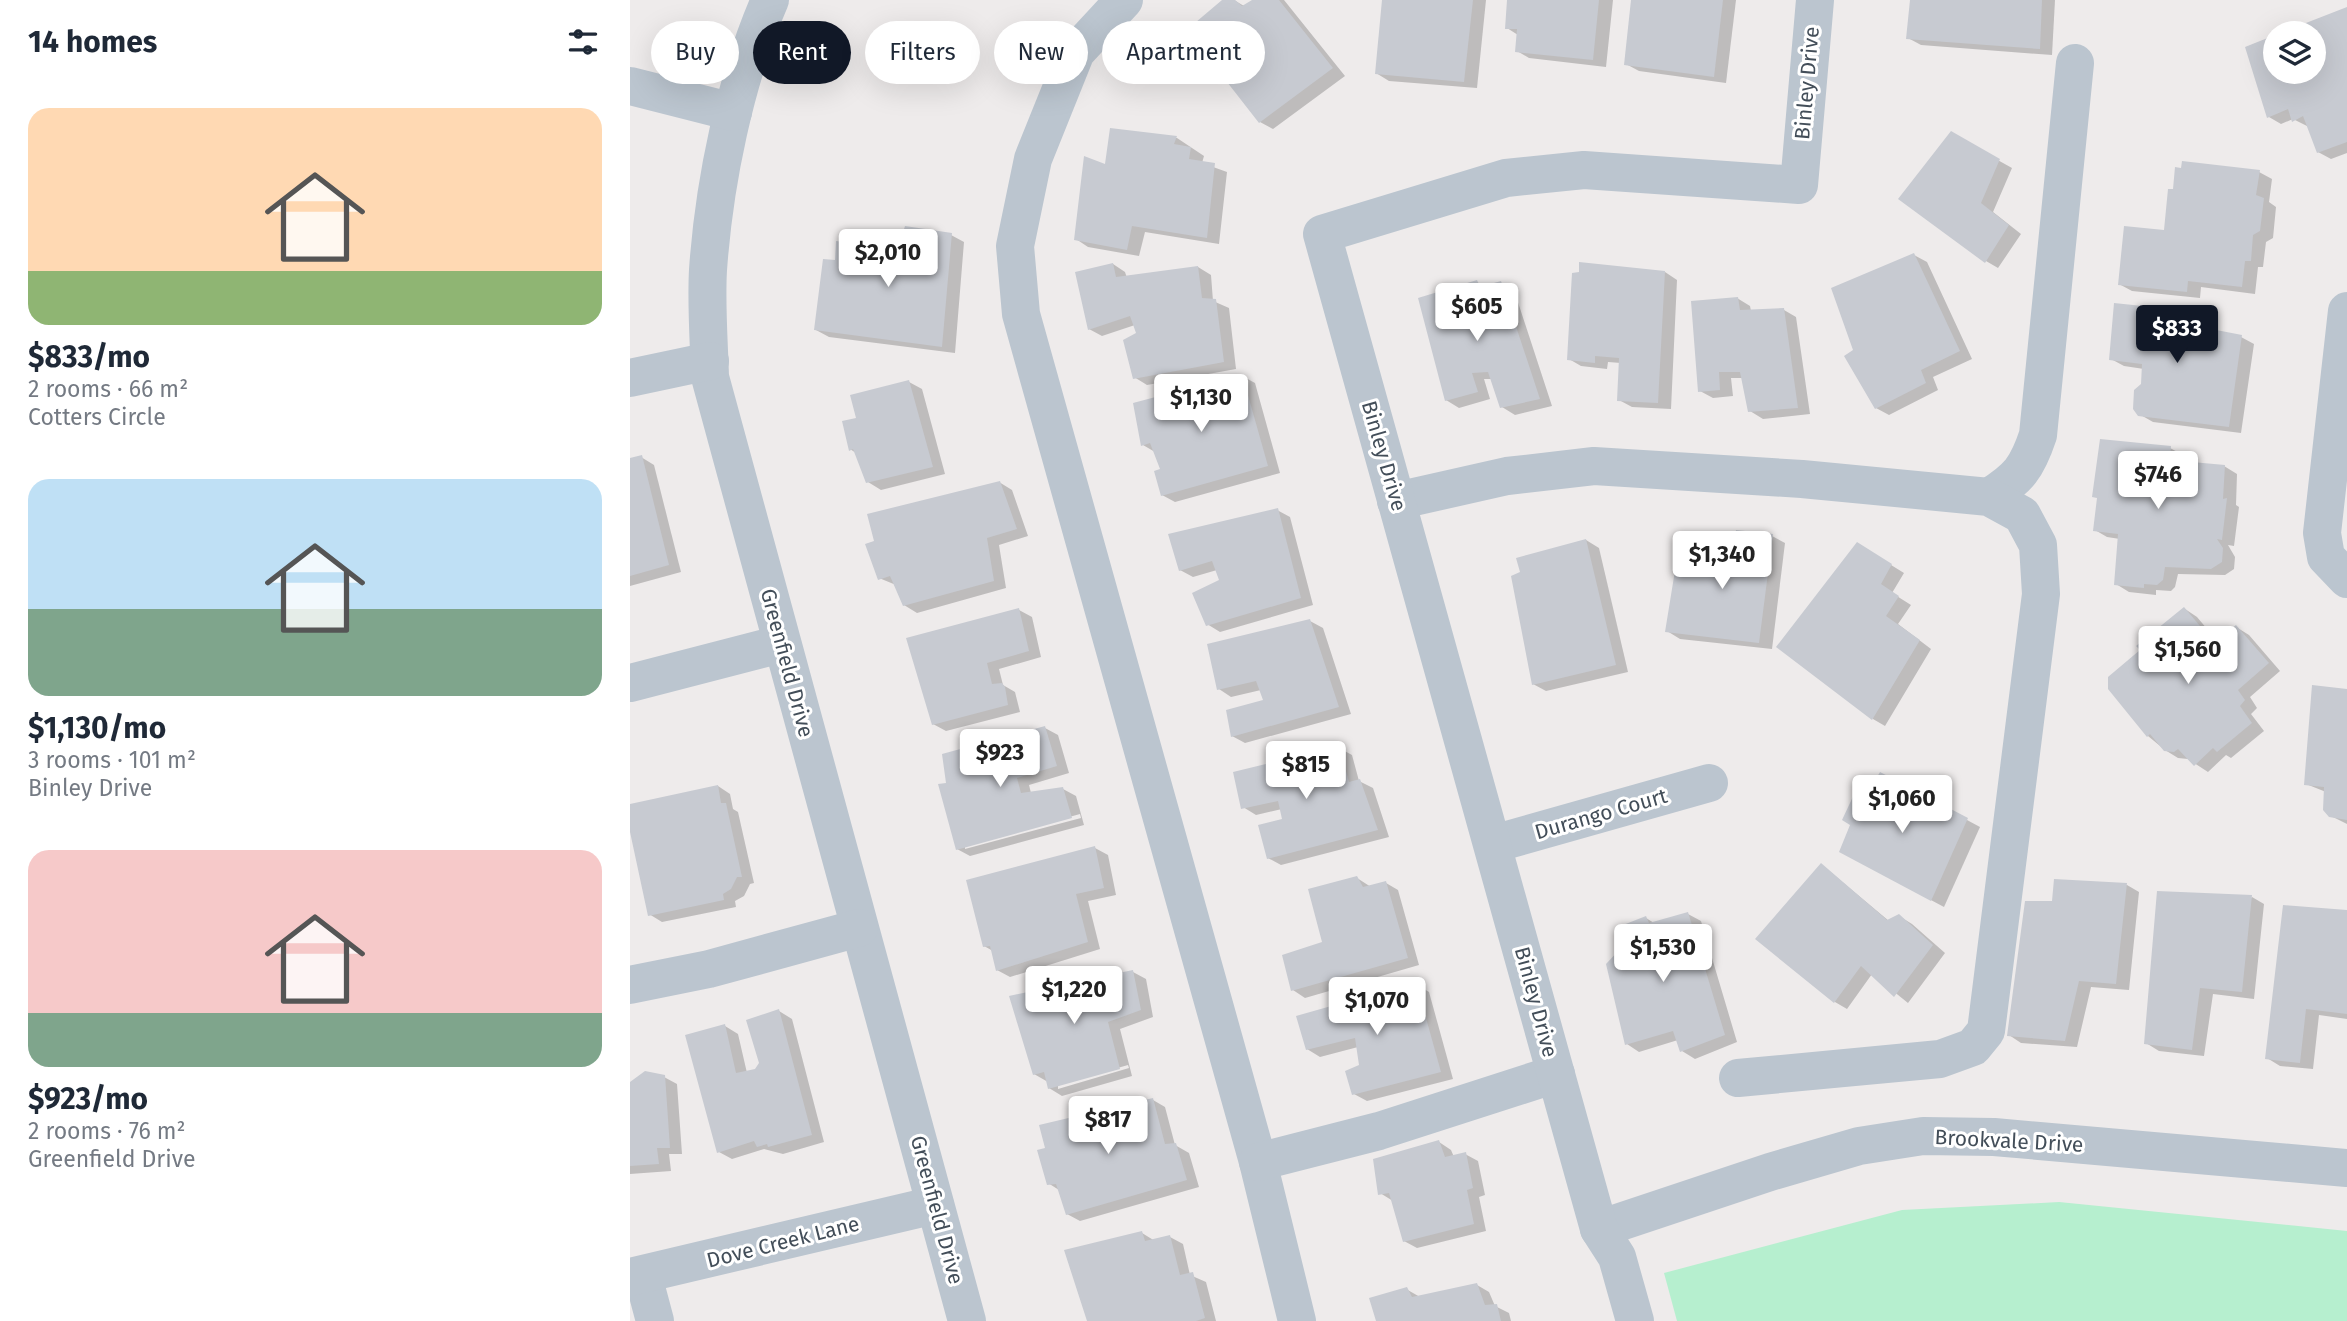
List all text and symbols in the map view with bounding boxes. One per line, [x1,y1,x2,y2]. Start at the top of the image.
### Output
chip: Buy [651,21,739,84]
chip: Rent [753,21,851,84]
chip: Filters [865,21,980,84]
chip: New [994,21,1088,84]
chip: Apartment [1102,21,1265,84]
map controls [2263,21,2326,84]
button: layers [2263,21,2326,84]
icon: filters [564,23,602,61]
text: 14 homes [28,24,157,60]
street label: Binley Drive [1789,25,1825,141]
icon: home [252,154,378,280]
pin: $2,010 [831,230,945,289]
text: $2,010 [855,238,921,266]
pin: $605 [1436,284,1518,343]
text: $605 [1451,292,1503,320]
pin: $833 [2136,306,2218,365]
text: $833 [2152,314,2202,342]
text: $833/mo [28,339,150,375]
pin: $1,130 [1144,374,1258,434]
text: 2 rooms · 66 m² [28,375,188,403]
text: $1,130 [1170,383,1232,411]
street label: Binley Drive [1356,398,1412,514]
text: Cotters Circle [28,403,166,431]
pin: $746 [2117,452,2199,511]
text: $746 [2134,460,2182,488]
icon: home [252,525,378,651]
pin: $1,340 [1665,532,1779,591]
text: $1,340 [1689,540,1755,568]
street label: Greenfield Drive [755,586,819,740]
pin: $1,560 [2131,626,2245,686]
text: $1,560 [2155,635,2221,663]
text: $1,130/mo [28,710,166,746]
pin: $923 [959,730,1041,789]
text: $923 [976,738,1024,766]
pin: $815 [1265,742,1347,801]
text: 3 rooms · 101 m² [28,746,196,774]
text: $815 [1282,750,1330,778]
text: Binley Drive [28,774,152,802]
pin: $1,060 [1845,776,1959,835]
street label: Durango Court [1532,783,1671,845]
text: $1,060 [1868,784,1936,812]
icon: home [252,896,378,1022]
pin: $1,530 [1606,925,1720,984]
text: $1,530 [1630,933,1696,961]
street label: Binley Drive [1509,944,1563,1060]
pin: $1,220 [1017,967,1131,1026]
text: $1,220 [1041,975,1107,1003]
pin: $1,070 [1320,978,1434,1037]
text: $1,070 [1345,986,1409,1014]
text: $923/mo [28,1081,148,1117]
pin: $817 [1067,1096,1149,1156]
text: $817 [1085,1105,1131,1133]
text: 2 rooms · 76 m² [28,1117,186,1145]
street label: Brookvale Drive [1934,1124,2084,1158]
street label: Greenfield Drive [905,1133,969,1287]
text: Greenfield Drive [28,1145,195,1173]
street label: Dove Creek Lane [704,1210,862,1274]

